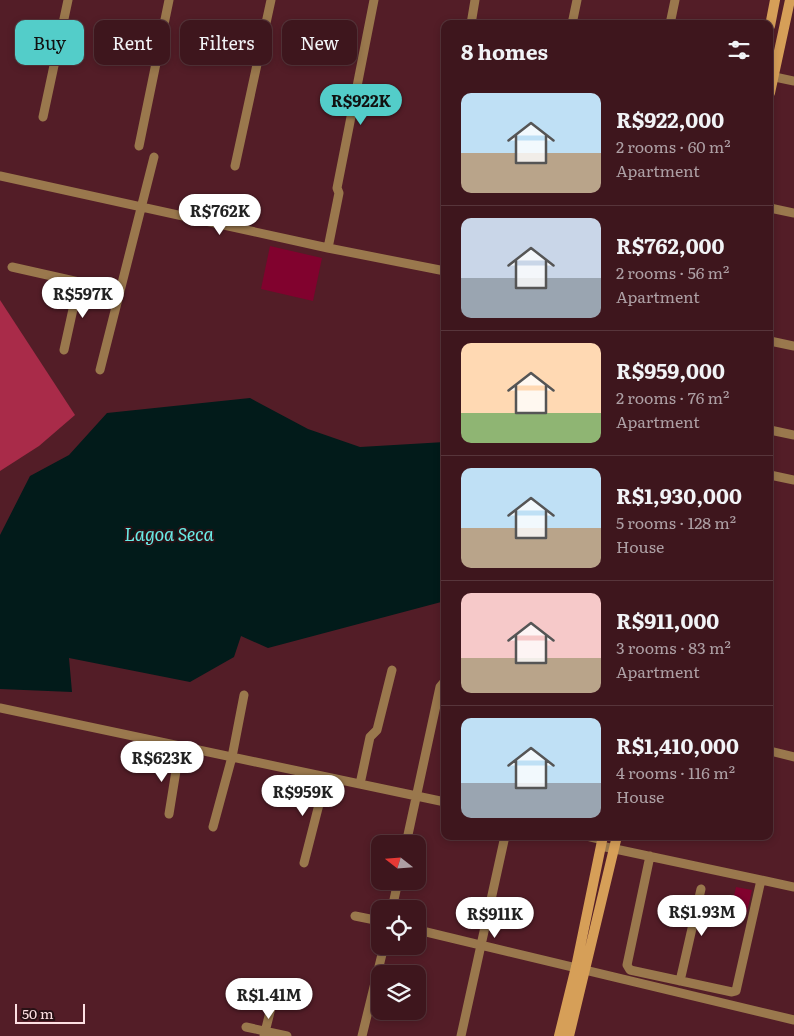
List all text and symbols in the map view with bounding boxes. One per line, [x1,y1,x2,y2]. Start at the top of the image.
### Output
chip: Buy [15,20,84,65]
chip: Rent [94,20,170,65]
chip: Filters [180,20,272,65]
chip: New [282,20,357,65]
text: 8 homes [461,35,548,66]
icon: filters [725,36,753,64]
pin: R$922K [320,84,402,126]
text: R$922K [331,88,391,112]
text: R$922,000 [616,103,724,134]
icon: home [501,113,561,173]
text: 2 rooms · 60 m² [616,134,731,158]
text: Apartment [616,158,700,182]
pin: R$762K [179,194,261,236]
text: R$762K [190,198,250,222]
text: R$762,000 [616,229,724,260]
icon: home [501,238,561,298]
text: 2 rooms · 56 m² [616,260,729,284]
pin: R$597K [42,276,124,319]
text: R$597K [53,281,113,305]
text: Apartment [616,284,700,308]
text: R$959,000 [616,354,725,385]
icon: home [501,363,561,423]
text: 2 rooms · 76 m² [616,385,729,409]
text: Apartment [616,409,700,433]
text: R$1,930,000 [616,479,742,510]
icon: home [501,488,561,548]
text: 5 rooms · 128 m² [616,510,736,534]
water label: Lagoa Seca [124,520,215,547]
text: House [616,534,664,558]
text: R$911,000 [616,604,719,635]
icon: home [501,613,561,673]
text: 3 rooms · 83 m² [616,635,731,659]
text: Apartment [616,659,700,683]
text: R$1,410,000 [616,729,739,760]
icon: home [501,738,561,798]
pin: R$623K [121,740,203,783]
text: R$623K [132,745,192,769]
text: 4 rooms · 116 m² [616,760,735,784]
pin: R$959K [262,774,344,817]
text: R$959K [273,779,333,803]
text: House [616,784,664,808]
north arrow [371,835,426,890]
map controls [371,835,426,1020]
pin: R$1.93M [656,894,748,937]
pin: R$911K [454,896,536,939]
text: R$1.93M [668,899,736,923]
button: locate [371,900,426,955]
text: R$911K [467,901,523,925]
button: layers [371,965,426,1020]
pin: R$1.41M [223,978,315,1020]
text: R$1.41M [237,982,301,1006]
scale bar [15,1001,85,1024]
text: 50 m [22,1003,54,1023]

